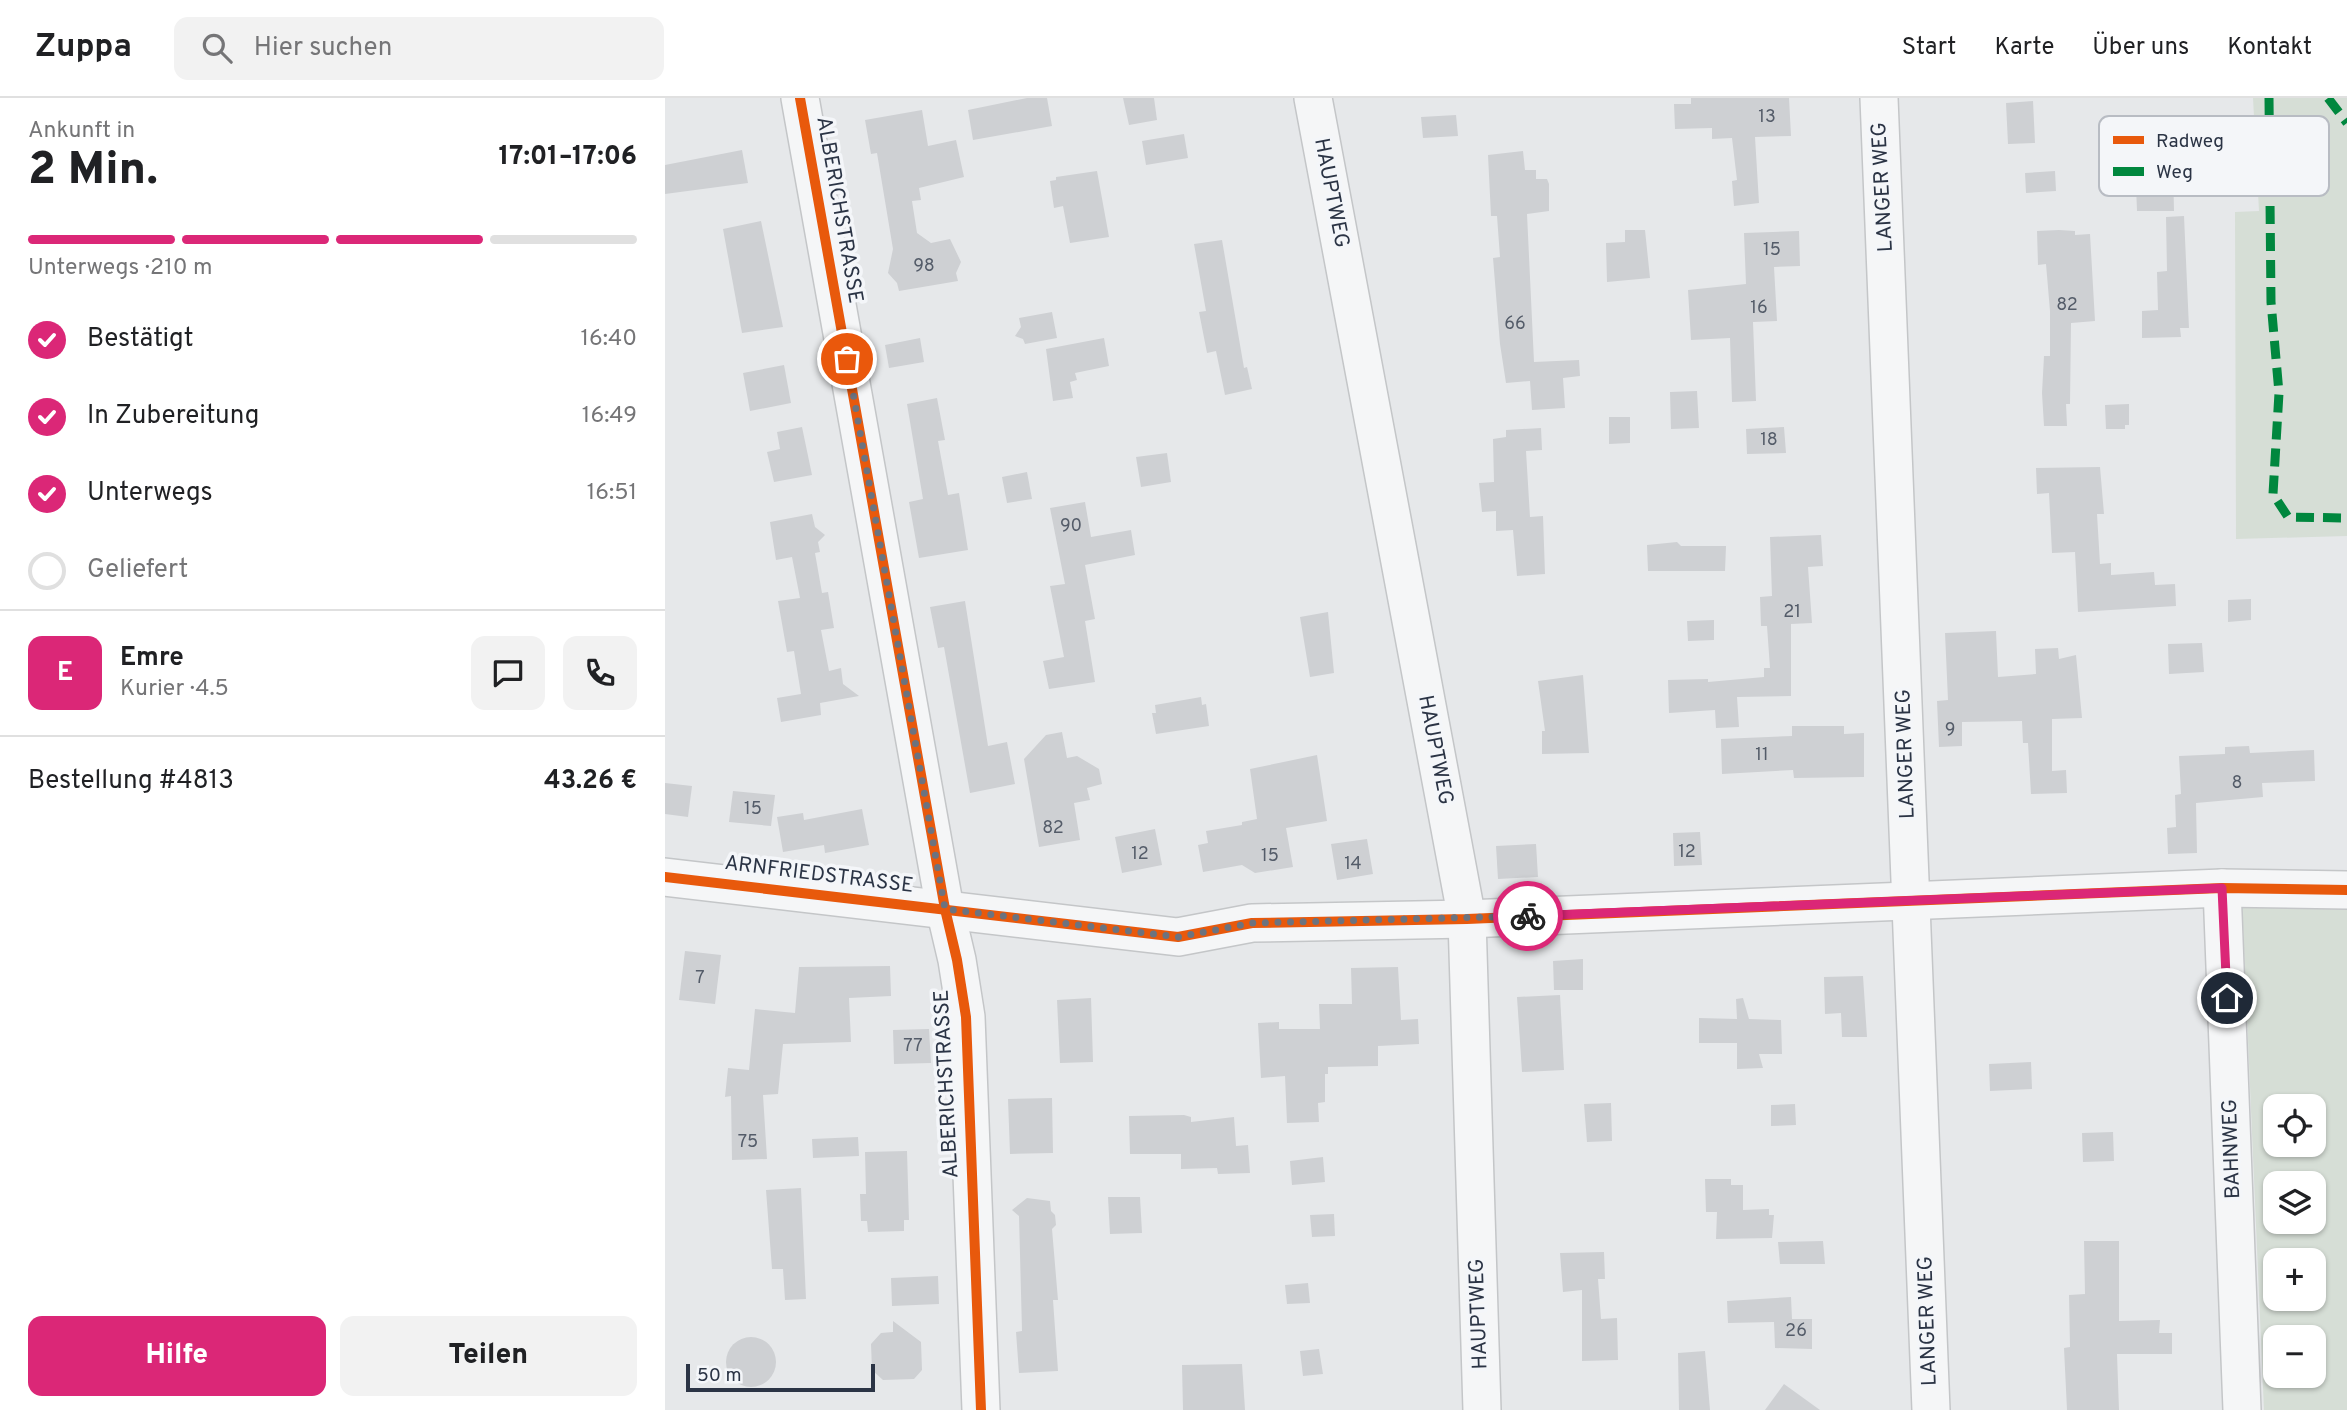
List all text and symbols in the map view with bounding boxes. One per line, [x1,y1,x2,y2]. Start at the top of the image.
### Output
search box [174,17,664,80]
text: Zuppa [35,27,132,69]
icon: search [198,29,236,67]
text: Hier suchen [254,32,393,65]
text: Start [1902,33,1956,63]
text: Karte [1994,33,2054,63]
text: Über uns [2092,33,2189,63]
text: Kontakt [2227,33,2312,63]
house number: 13 [1758,106,1776,129]
street label: ALBERICHSTRASSE [809,115,869,305]
legend [2099,116,2329,196]
text: Ankunft in [28,117,135,146]
street label: LANGER WEG [1866,121,1900,253]
text: Radweg [2156,130,2224,154]
street label: HAUPTWEG [1307,136,1355,250]
text: 17:01–17:06 [499,141,637,174]
text: 2 Min. [28,142,158,201]
text: Weg [2156,161,2193,185]
house number: 15 [1763,239,1781,262]
text: Unterwegs · 210 m [28,254,212,283]
house number: 98 [913,255,935,278]
house number: 82 [2056,294,2078,317]
house number: 16 [1750,297,1768,320]
house number: 66 [1504,313,1526,336]
icon: check [28,321,66,359]
text: Bestätigt [87,323,194,356]
text: 16:40 [580,325,637,354]
pin [817,329,877,389]
icon: bag [828,340,866,378]
icon: check [28,398,66,436]
text: In Zubereitung [87,400,259,433]
text: 16:49 [582,402,637,431]
house number: 18 [1760,429,1778,452]
icon: check [28,475,66,513]
text: Unterwegs [87,477,213,510]
text: 16:51 [587,479,637,508]
house number: 90 [1060,515,1082,538]
text: Geliefert [87,554,188,587]
house number: 21 [1783,601,1801,624]
button: chat [471,636,545,710]
button: phone [563,636,637,710]
text: Emre [120,642,184,675]
text: E [57,657,73,690]
text: Kurier · 4.5 [120,675,229,704]
street label: LANGER WEG [1890,689,1922,819]
street label: HAUPTWEG [1411,693,1459,807]
house number: 9 [1945,719,1955,742]
house number: 11 [1755,744,1769,767]
text: Bestellung #4813 [28,765,234,798]
text: 43.26 € [544,765,637,798]
house number: 8 [2232,772,2243,795]
house number: 15 [744,798,762,821]
house number: 82 [1042,817,1064,840]
house number: 12 [1678,841,1696,864]
house number: 12 [1131,843,1149,866]
house number: 15 [1261,845,1279,868]
street label: ARNFRIEDSTRASSE [723,850,915,900]
house number: 14 [1344,853,1362,876]
courier [1493,881,1563,951]
icon: bike [1509,897,1547,935]
house number: 7 [695,967,705,990]
pin [2197,968,2257,1028]
icon: home [2208,979,2246,1017]
street label: ALBERICHSTRASSE [929,989,965,1179]
house number: 77 [903,1035,923,1058]
map controls [2263,1094,2326,1388]
button: locate [2263,1094,2326,1157]
street label: BAHNWEG [2217,1099,2247,1199]
house number: 75 [738,1131,758,1154]
button: layers [2263,1171,2326,1234]
button: + [2263,1248,2326,1311]
street label: LANGER WEG [1912,1256,1944,1386]
street label: HAUPTWEG [1464,1258,1494,1370]
button: Hilfe [28,1316,326,1396]
button: Teilen [340,1316,637,1396]
house number: 26 [1785,1320,1807,1343]
button: − [2263,1325,2326,1388]
scale bar [686,1361,875,1393]
text: 50 m [697,1364,742,1388]

